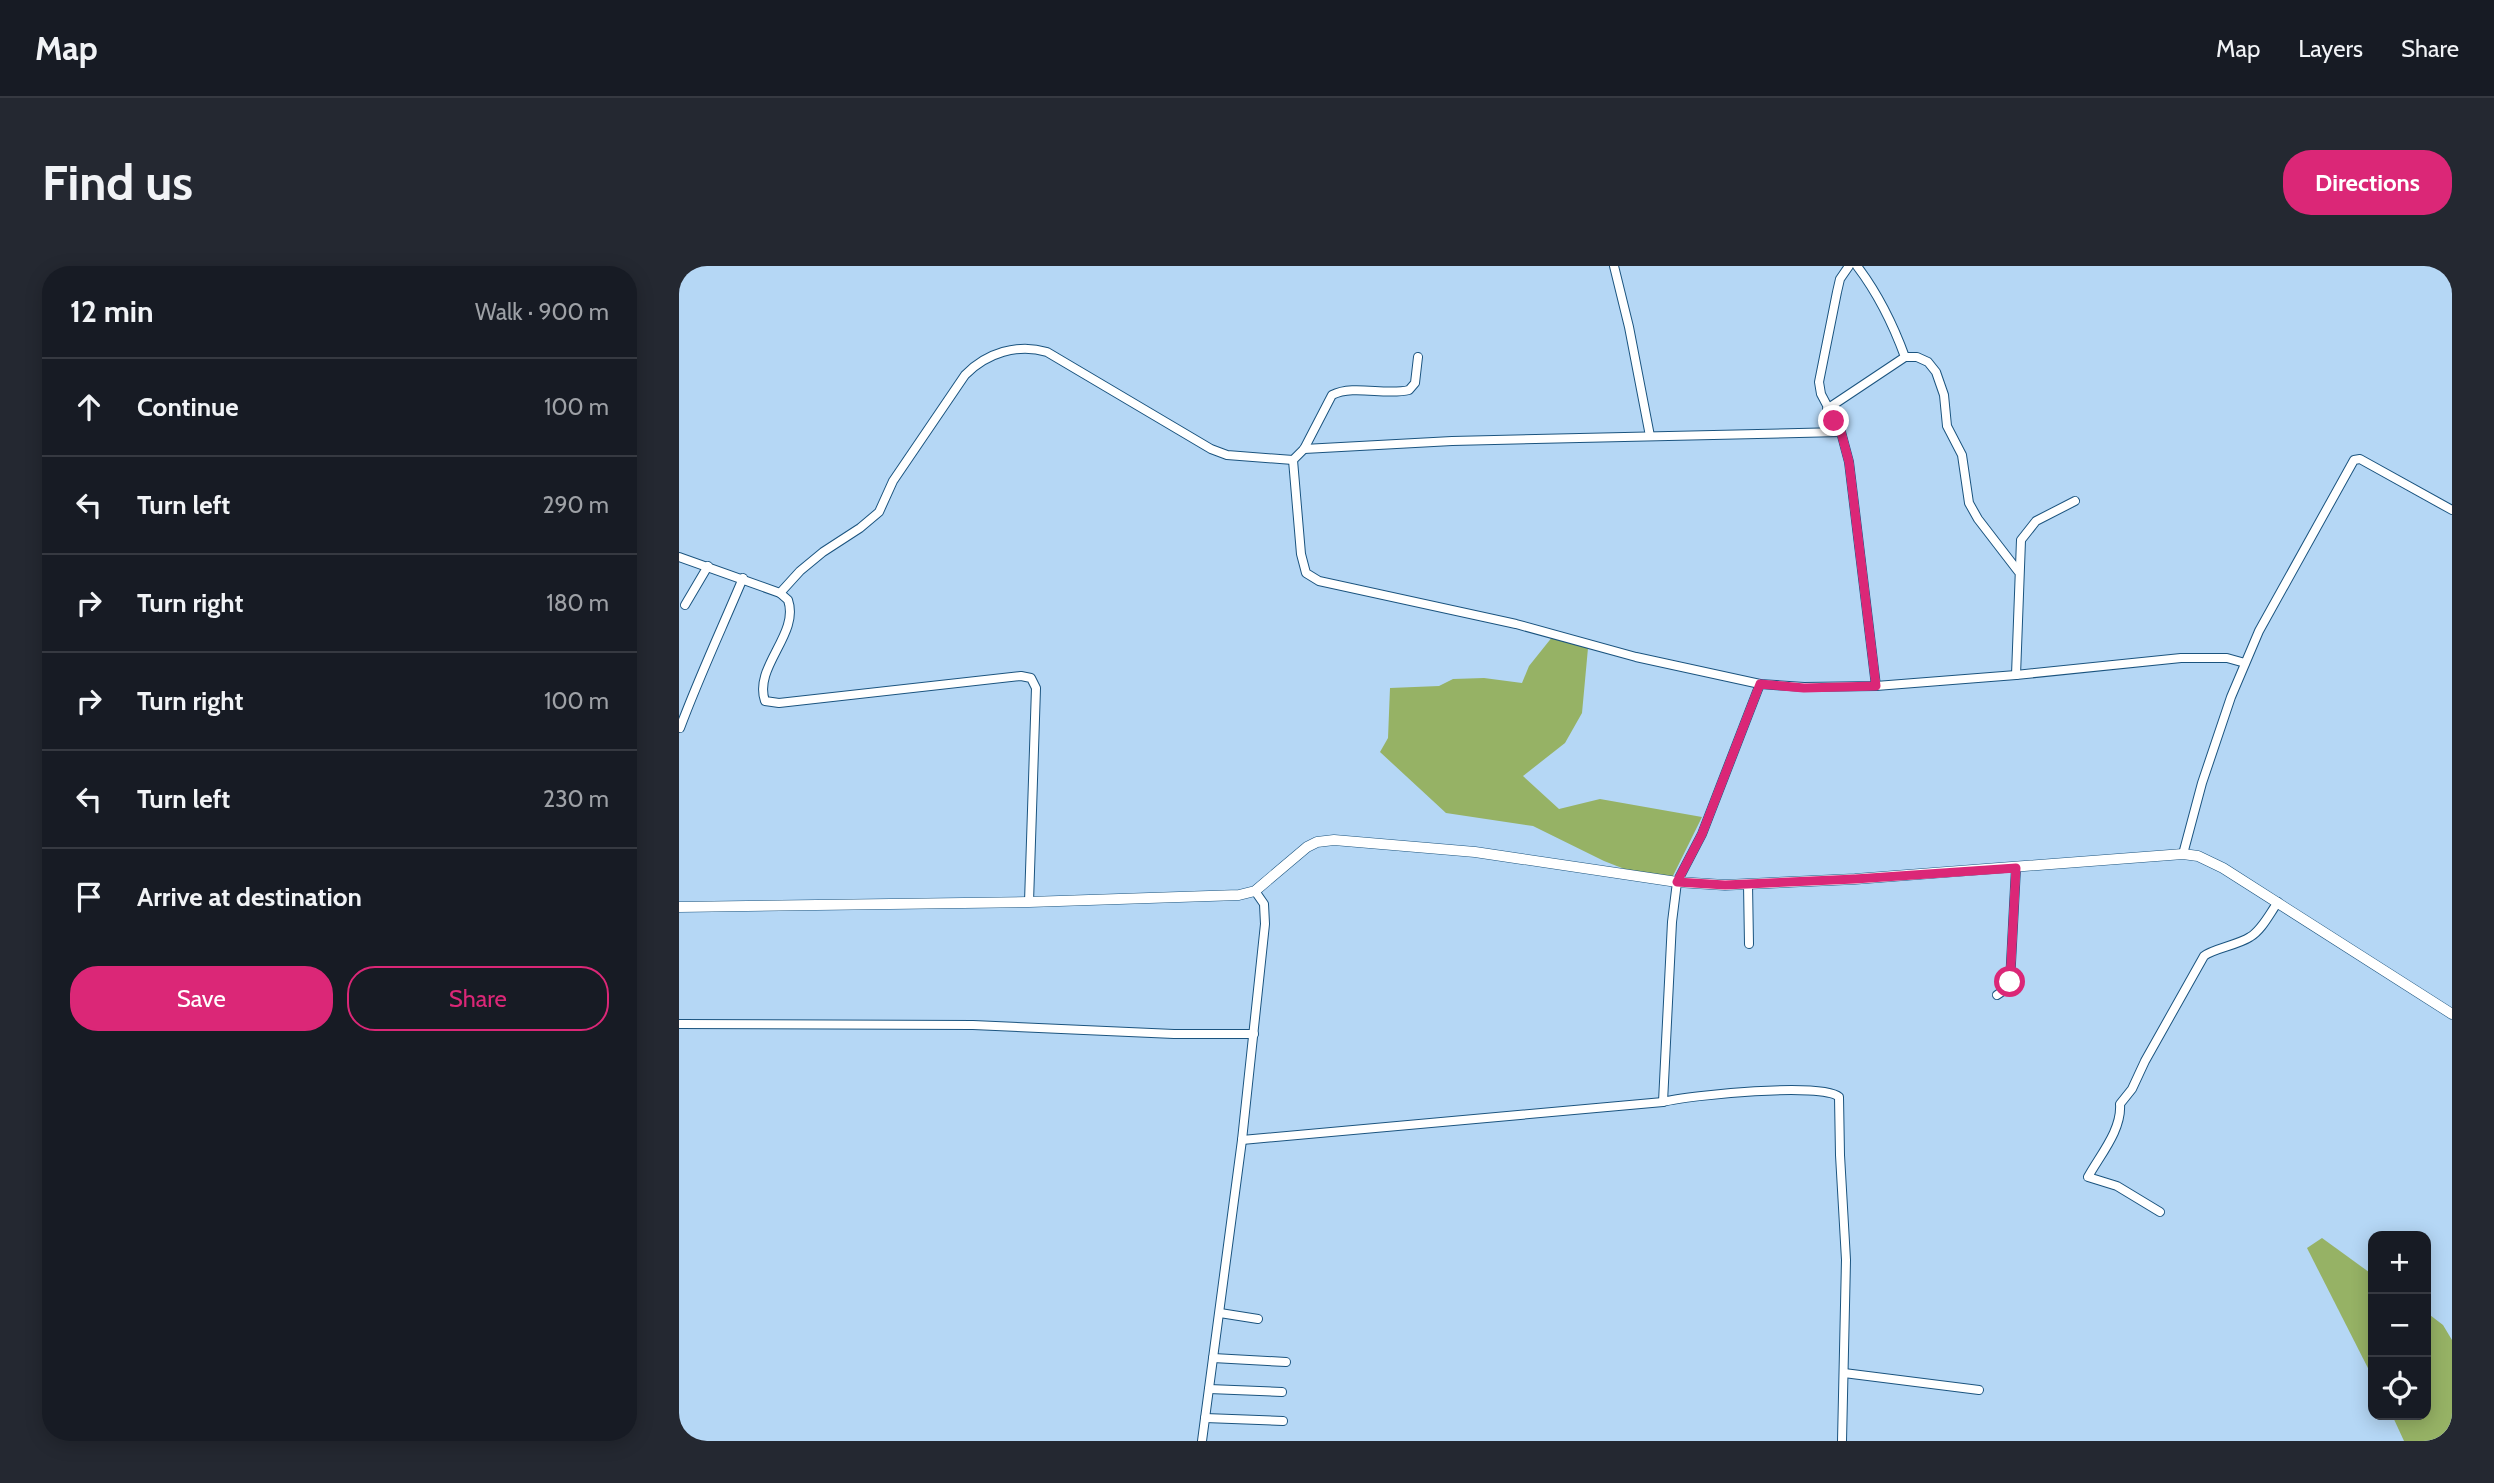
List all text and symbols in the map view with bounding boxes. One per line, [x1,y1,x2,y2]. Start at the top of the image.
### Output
text: Map [35,28,98,68]
text: Map [2216,34,2260,63]
text: Layers [2298,34,2363,63]
text: Share [2401,34,2459,63]
button: Directions [2283,150,2452,215]
text: Find us [42,153,193,212]
text: 12 min [70,293,154,330]
text: Walk · 900 m [475,298,609,326]
icon: ahead [70,388,108,426]
text: Continue [137,391,239,423]
text: 100 m [544,393,609,421]
route end [1818,405,1849,436]
icon: left [70,486,108,524]
text: Turn left [137,489,230,521]
text: 290 m [542,491,609,519]
icon: right [70,584,108,622]
text: Turn right [137,587,243,619]
text: 180 m [546,589,609,617]
icon: right [70,682,108,720]
text: Turn right [137,685,243,717]
text: 100 m [544,687,609,715]
icon: left [70,780,108,818]
text: Turn left [137,783,230,815]
text: 230 m [543,785,609,813]
icon: arrive [70,878,108,916]
text: Arrive at destination [137,881,362,913]
button: Save [70,966,333,1031]
button: Share [347,966,609,1031]
route start [1994,966,2025,997]
map controls [2368,1231,2431,1420]
button: + [2368,1231,2431,1294]
button: − [2368,1294,2431,1357]
button: locate [2368,1357,2431,1420]

